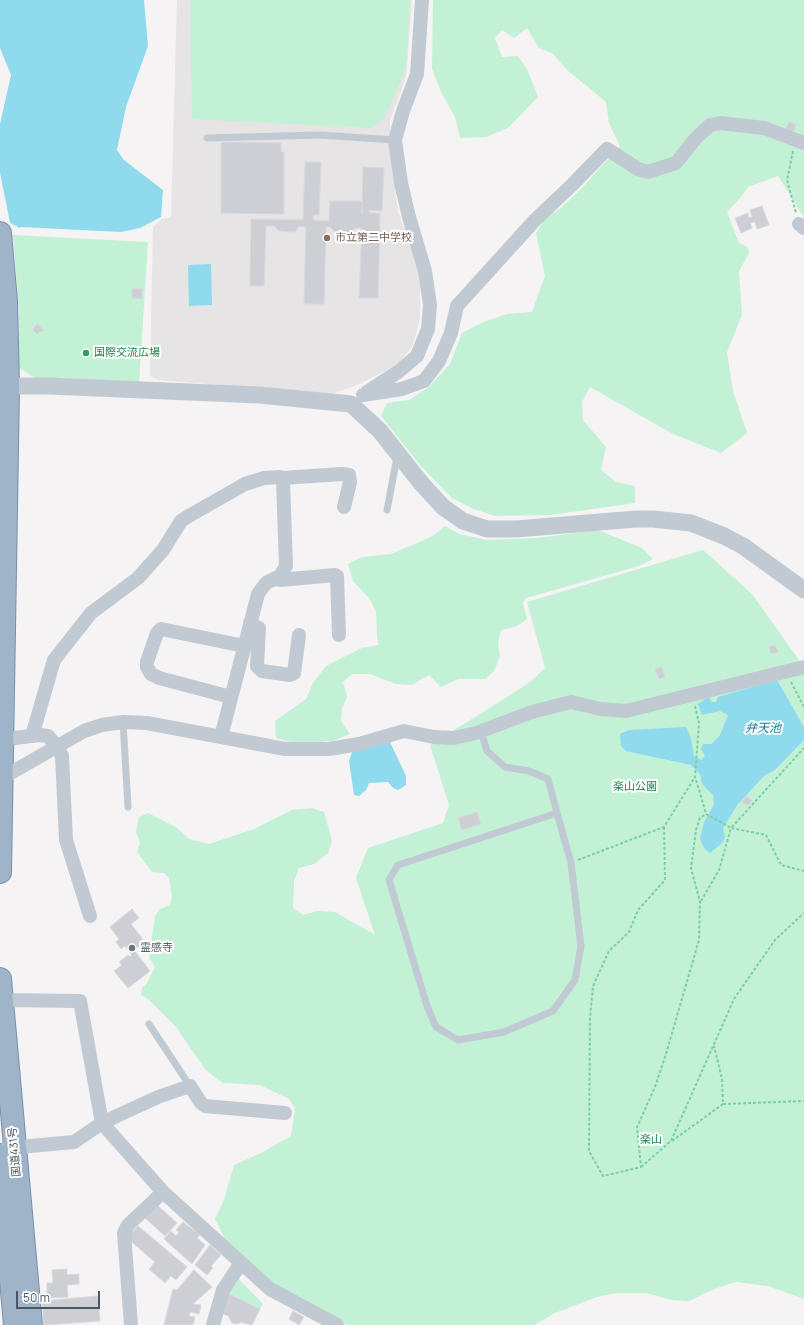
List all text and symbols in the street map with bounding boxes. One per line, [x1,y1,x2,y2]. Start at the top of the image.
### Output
place label: 市立第二中学校 [335,231,412,245]
marker: 市立第二中学校 [322,233,332,243]
place label: 国際交流広場 [94,346,160,360]
marker: 国際交流広場 [81,348,91,358]
water label: 弁天池 [745,722,781,736]
park label: 楽山公園 [613,780,657,794]
place label: 霊感寺 [140,941,173,955]
marker: 霊感寺 [127,943,137,953]
street label: 国道431号 [6,1127,24,1177]
park label: 楽山 [640,1133,662,1147]
scale bar [18,1283,102,1309]
text: 50 m [23,1289,50,1306]

